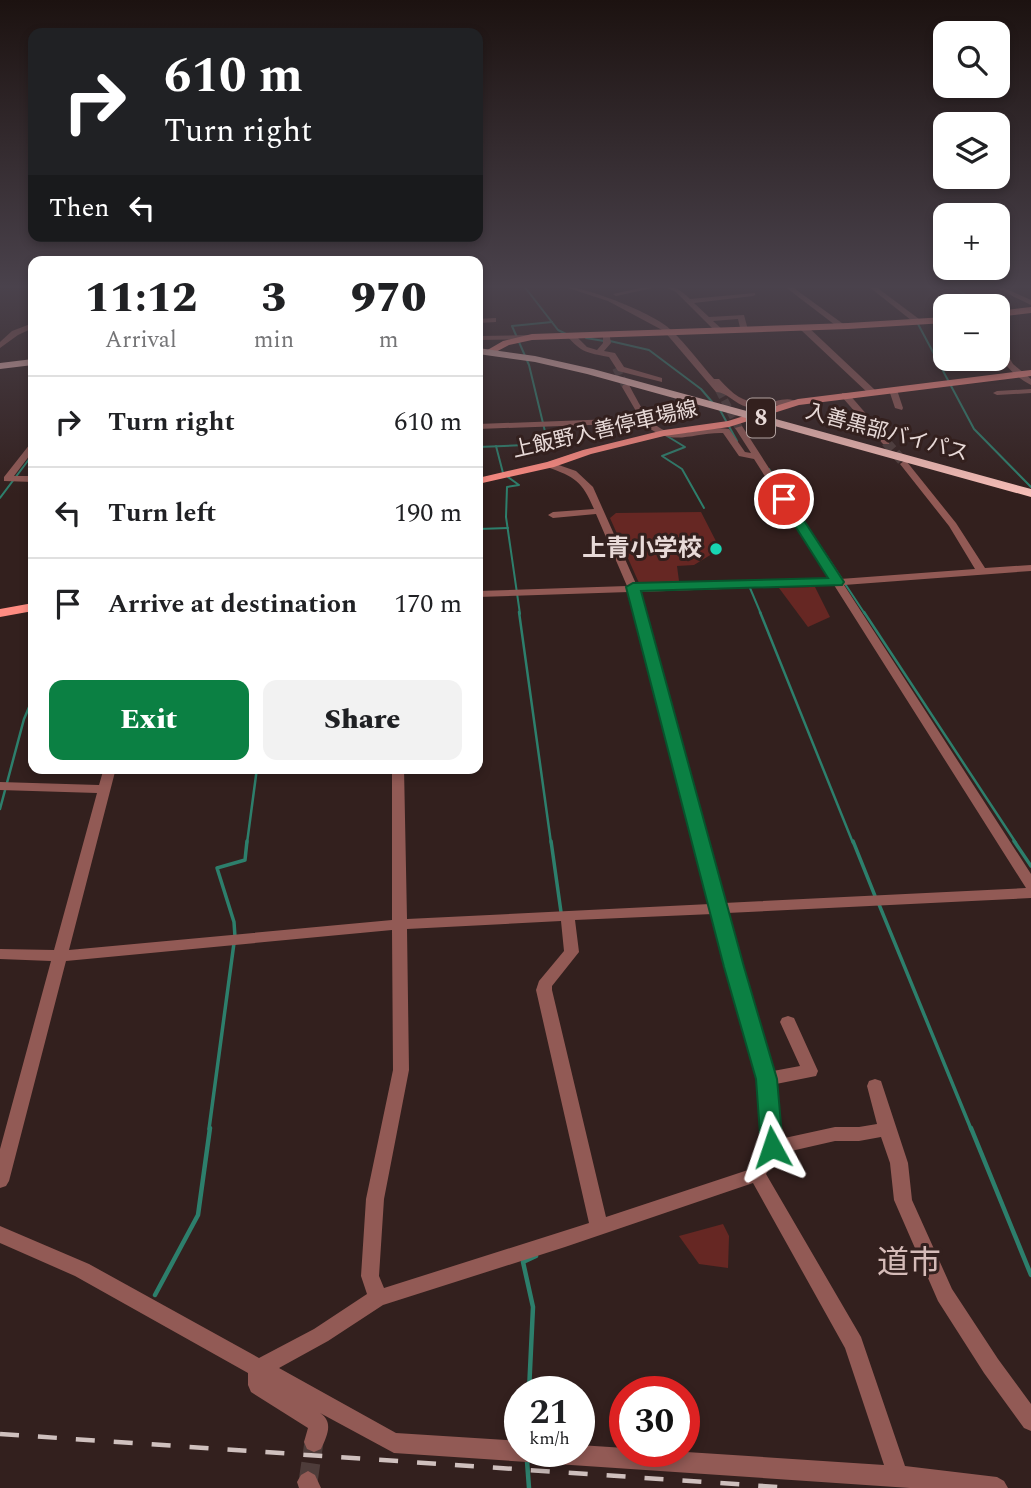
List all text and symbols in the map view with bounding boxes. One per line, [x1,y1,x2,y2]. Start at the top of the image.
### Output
map controls [933,21,1010,371]
button: search [933,21,1010,98]
text: 610 m [164,39,303,114]
icon: right [49,56,140,147]
text: Turn right [164,107,312,156]
button: layers [933,112,1010,189]
text: Then [49,188,109,228]
icon: left [123,189,161,227]
button: + [933,203,1010,280]
text: 11:12 [85,267,197,330]
text: 3 [261,267,287,330]
text: 970 [351,267,426,330]
button: − [933,294,1010,371]
text: Arrival [105,323,177,358]
text: min [254,323,294,358]
text: m [379,323,398,358]
street label: 上飯野入善停車場線 [509,393,701,467]
street label: 入善黒部バイパス [802,396,972,470]
road number: 8 [747,398,775,438]
text: Turn right [108,402,235,442]
text: 610 m [394,402,462,442]
icon: right [49,403,87,441]
pin [754,469,814,529]
icon: arrive [765,480,803,518]
text: Turn left [108,493,216,533]
text: 190 m [394,493,462,533]
icon: left [49,494,87,532]
place label: 上青小学校 [582,531,702,567]
marker: 上青小学校 [708,541,724,557]
text: Arrive at destination [108,584,357,624]
text: 170 m [394,584,462,624]
icon: arrive [49,585,87,623]
button: Exit [49,680,249,760]
button: Share [263,680,462,760]
position arrow [735,1110,809,1184]
district label: 道市 [877,1239,941,1288]
speed limit sign: 30 [609,1376,700,1467]
text: 21 [530,1386,569,1439]
text: km/h [529,1425,570,1452]

